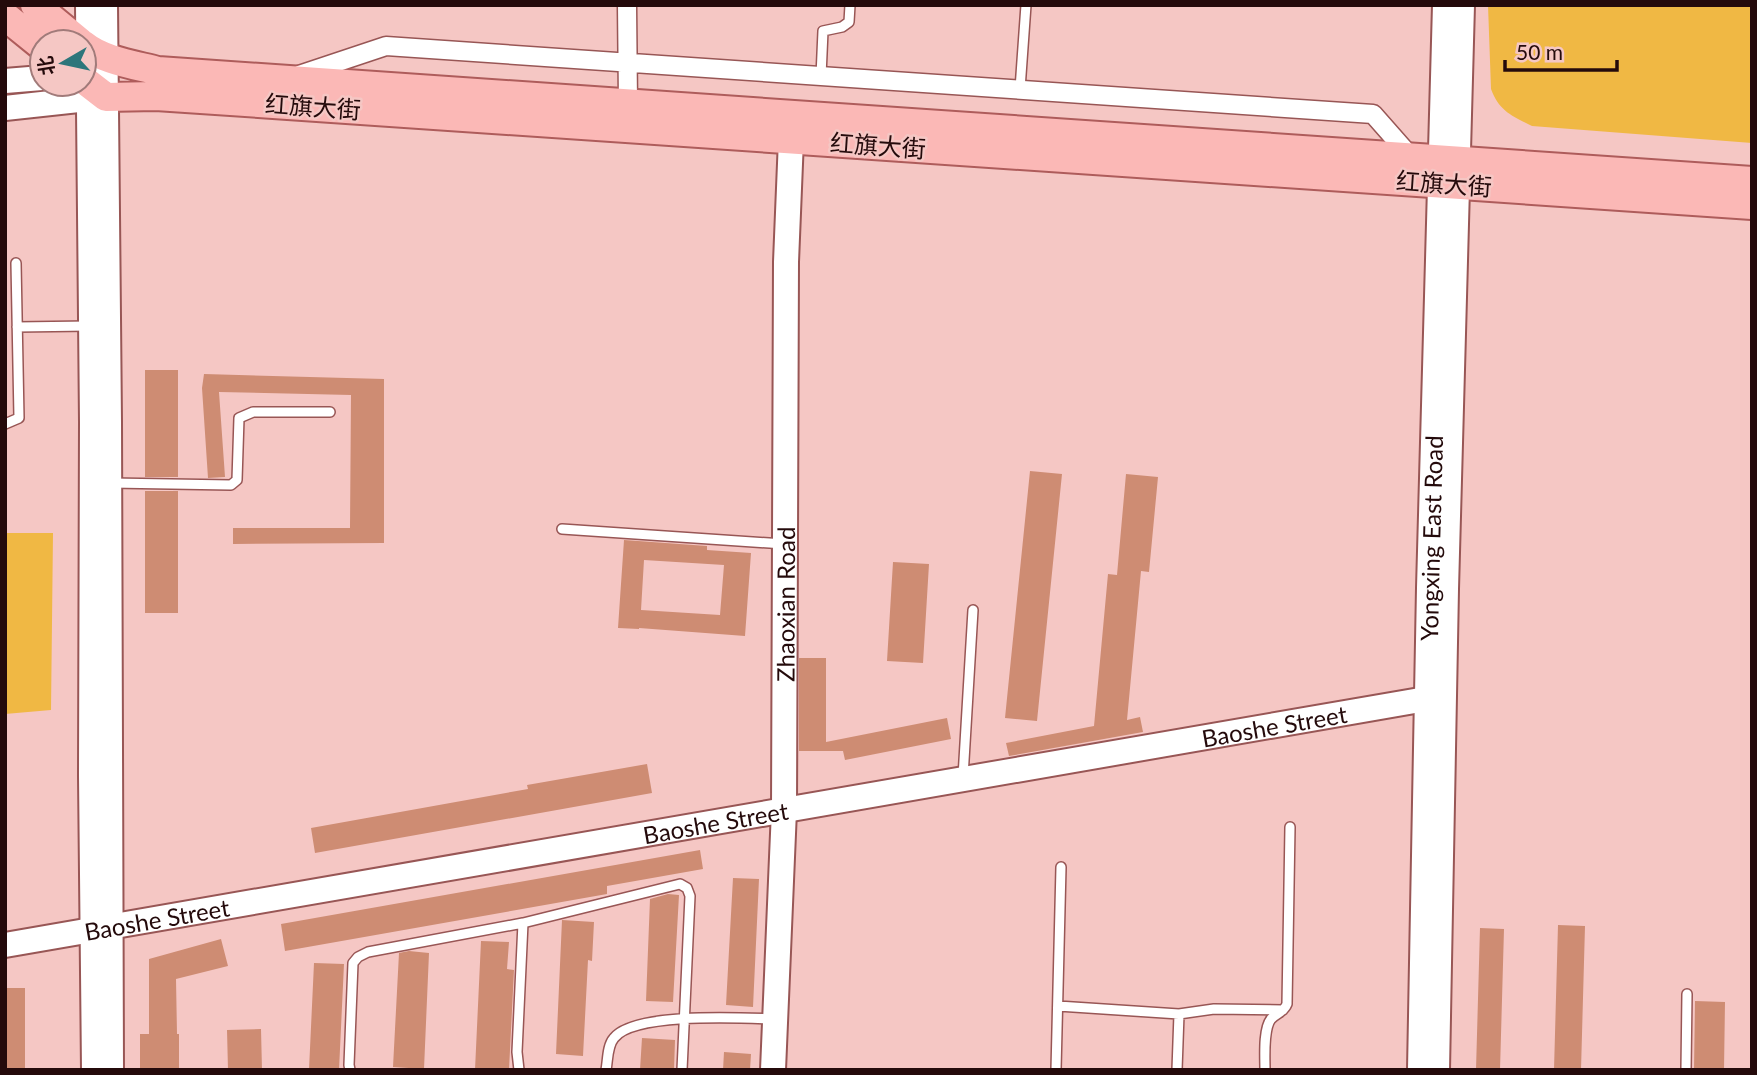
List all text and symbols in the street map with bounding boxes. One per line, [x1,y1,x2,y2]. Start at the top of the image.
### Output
north arrow [28,28,98,98]
scale bar [1505,28,1617,72]
text: 50 m [1516,39,1563,64]
text: 北 [33,55,59,77]
street label: 红旗大街 [264,88,362,124]
street label: 红旗大街 [829,127,927,163]
street label: 红旗大街 [1395,165,1493,201]
street label: Yongxing East Road [1414,435,1448,641]
street label: Zhaoxian Road [770,527,800,682]
street label: Baoshe Street [1199,698,1349,752]
street label: Baoshe Street [641,795,791,849]
street label: Baoshe Street [82,892,232,946]

